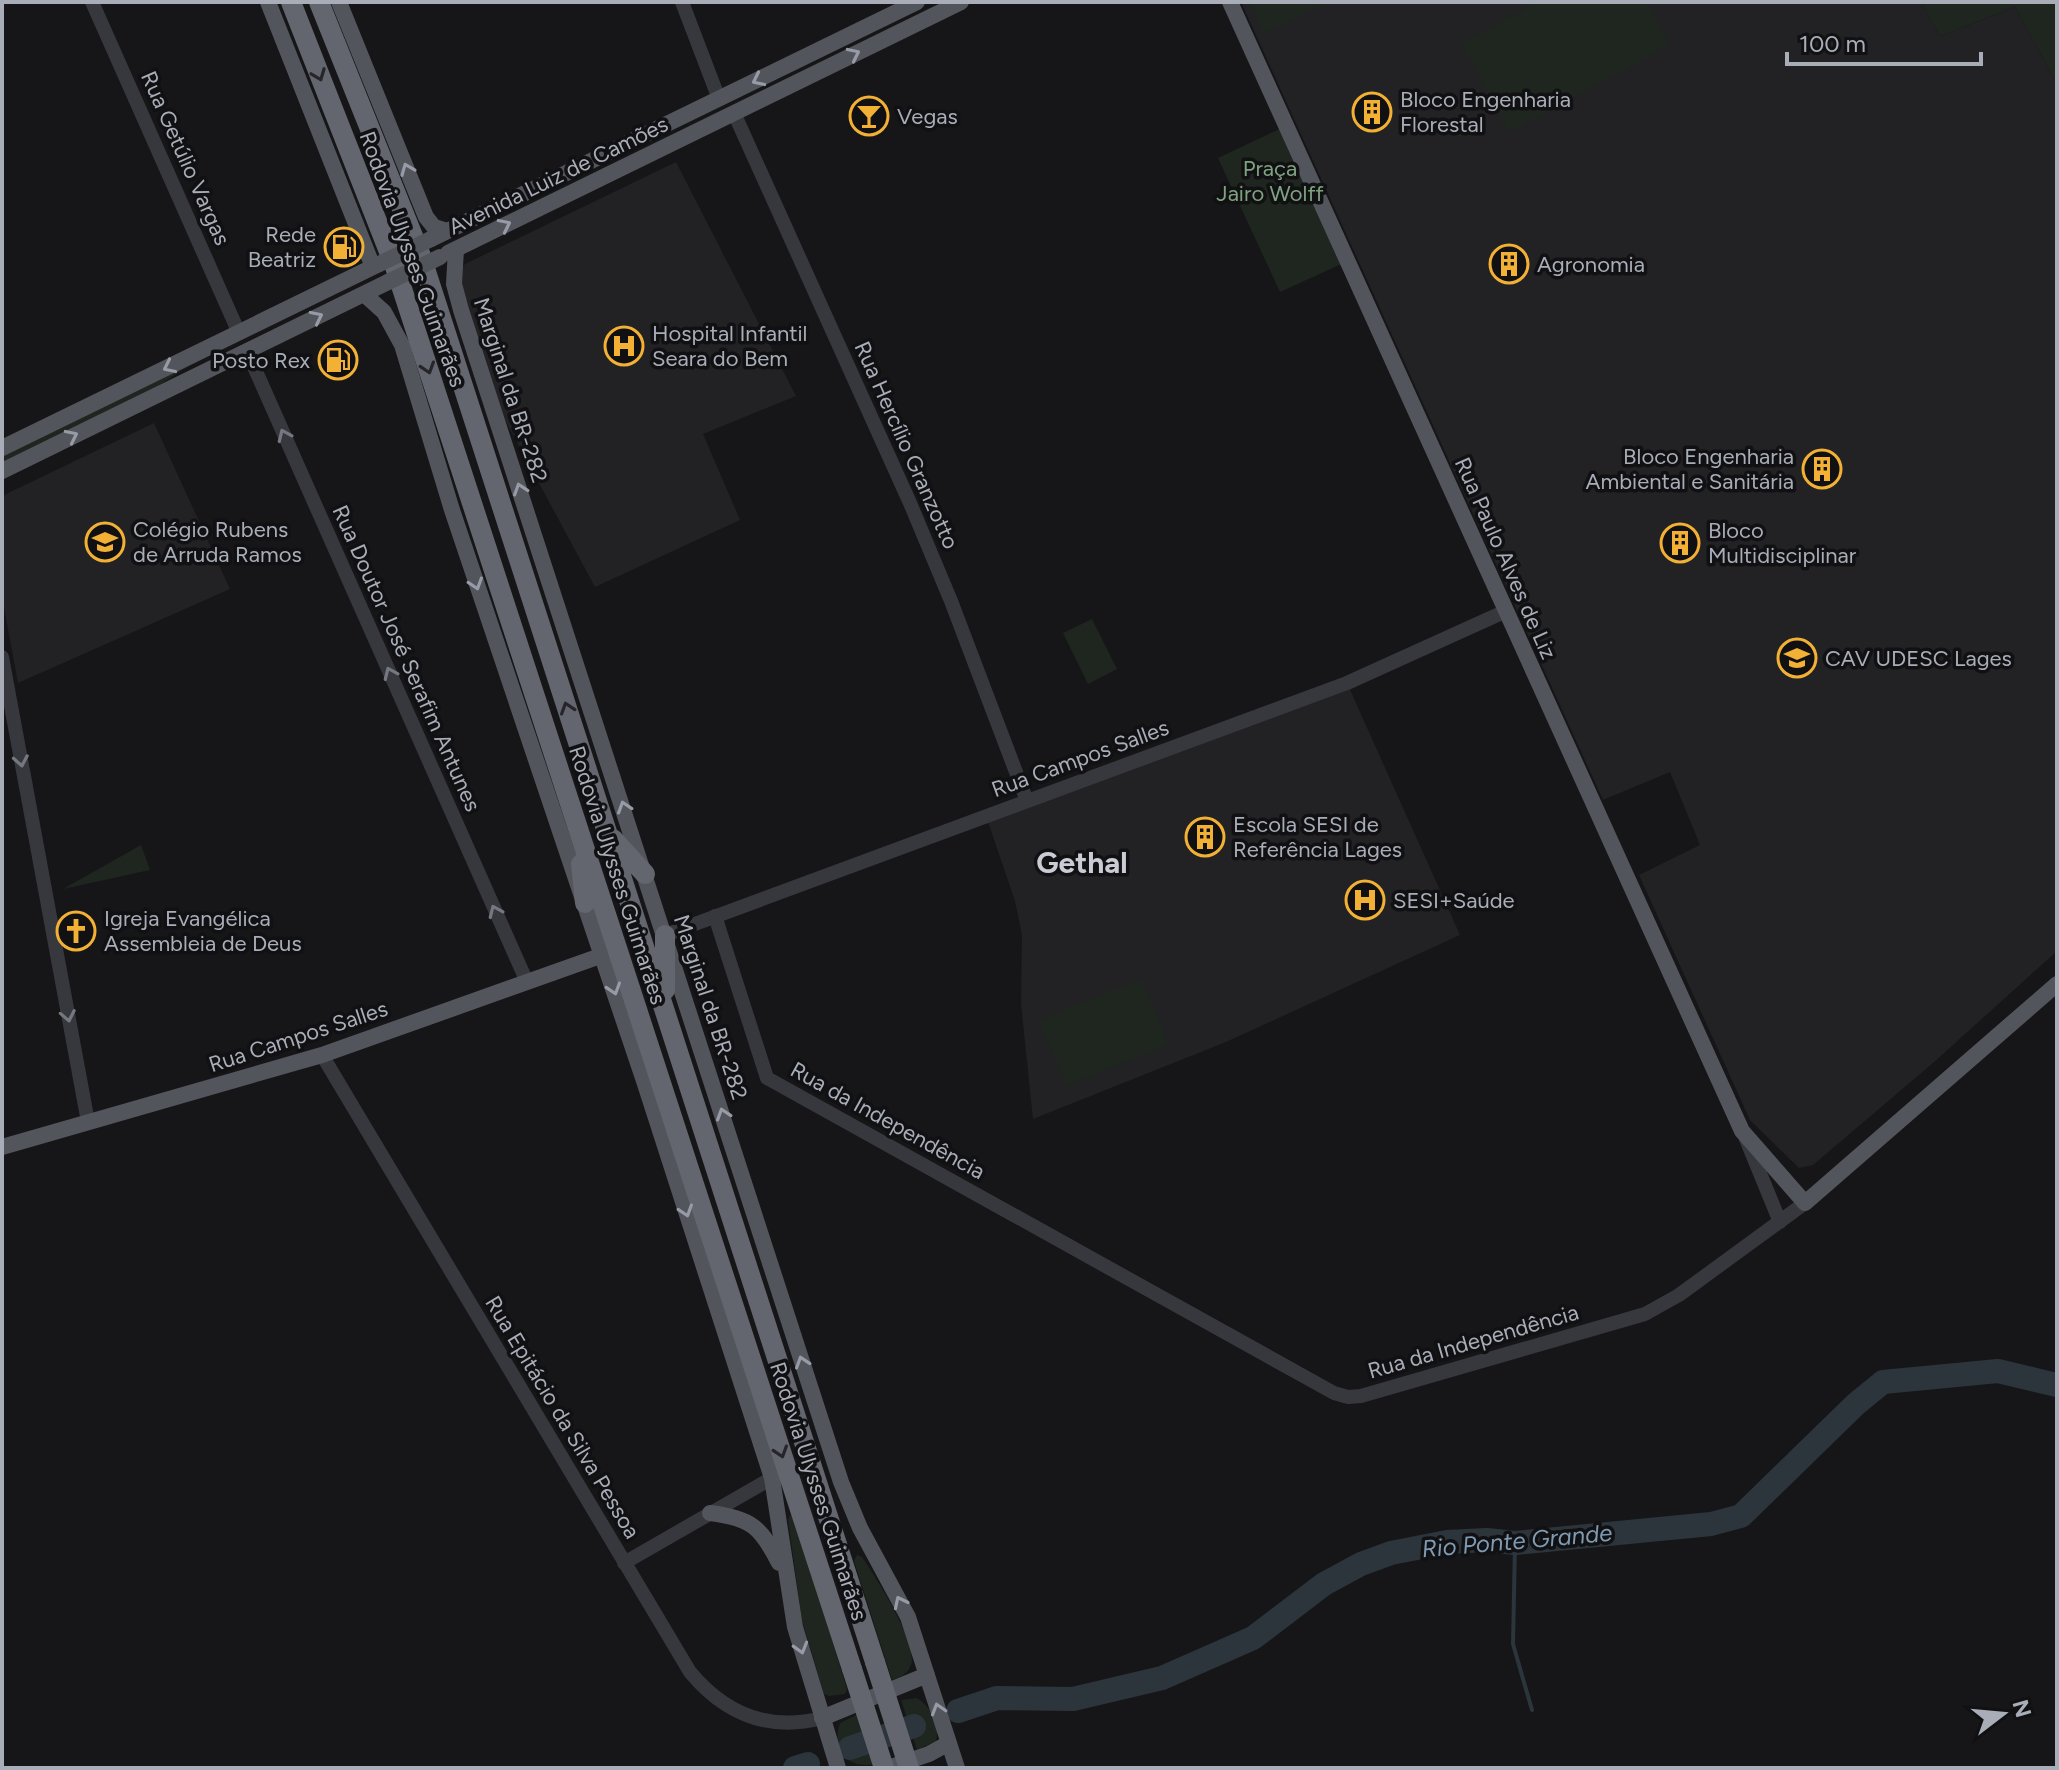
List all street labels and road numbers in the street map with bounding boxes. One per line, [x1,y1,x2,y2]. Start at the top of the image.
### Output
street label: Rua Getúlio Vargas [135,67,236,249]
street label: Avenida Luiz de Camões [444,110,672,240]
street label: Rodovia Ulysses Guimarães [354,128,471,391]
street label: Marginal da BR-282 [468,294,553,486]
street label: Rua Hercílio Granzotto [849,337,965,553]
street label: Rua Paulo Alves de Liz [1449,453,1562,663]
street label: Rua Doutor José Serafim Antunes [327,501,486,816]
street label: Rua Campos Salles [988,714,1172,803]
street label: Rodovia Ulysses Guimarães [563,742,672,1008]
street label: Marginal da BR-282 [668,911,753,1103]
street label: Rua Campos Salles [205,995,391,1078]
street label: Rua da Independência [786,1056,990,1185]
street label: Rua Epitácio da Silva Pessoa [479,1291,646,1544]
street label: Rua da Independência [1365,1298,1582,1385]
street label: Rodovia Ulysses Guimarães [764,1358,873,1624]

